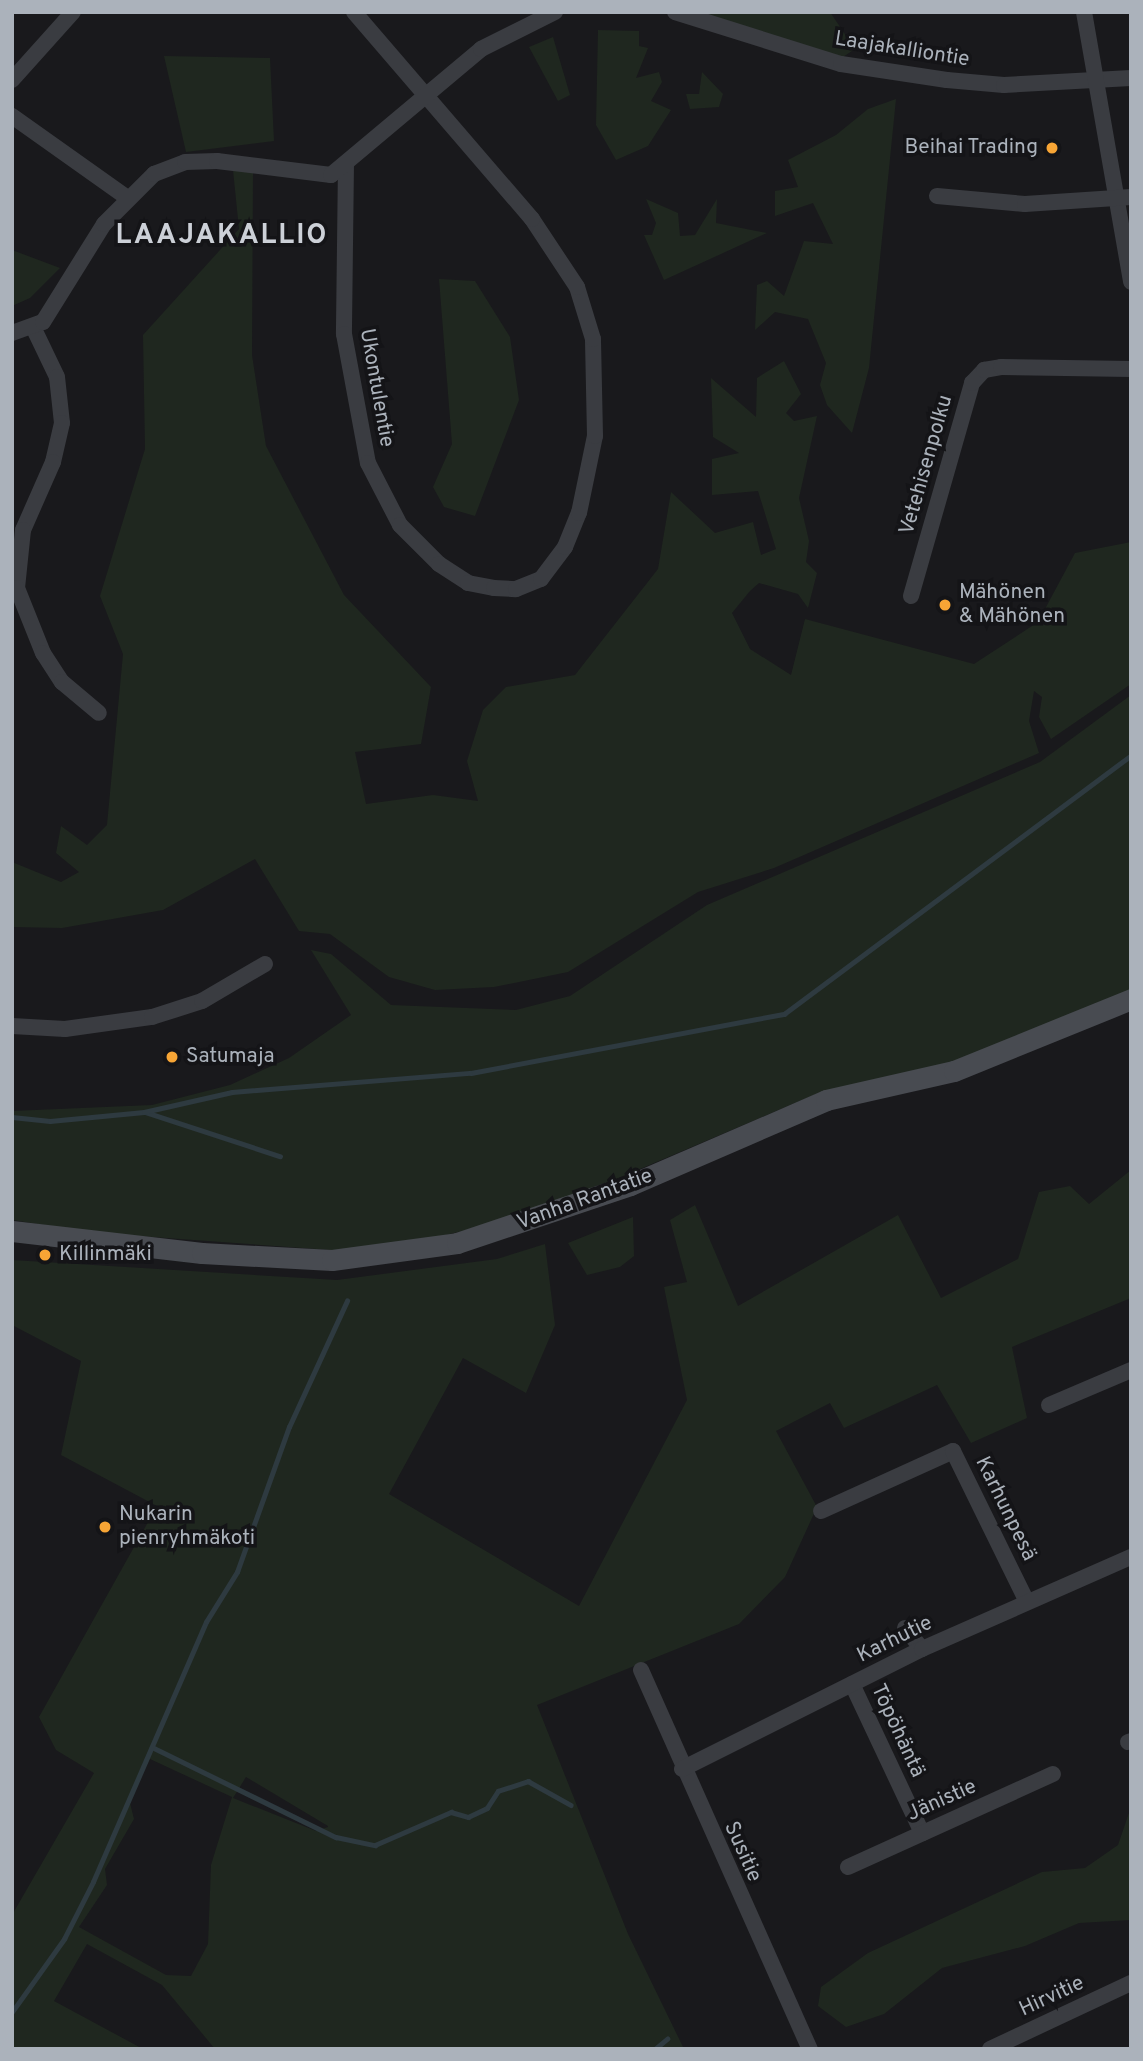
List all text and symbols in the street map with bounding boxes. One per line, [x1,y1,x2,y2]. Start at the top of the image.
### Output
street label: Laajakalliontie [833,27,971,73]
place label: Beihai Trading [904,135,1038,161]
marker: Beihai Trading [1044,140,1060,156]
district label: LAAJAKALLIO [117,219,327,253]
street label: Ukontulentie [353,327,399,449]
street label: Vetehisenpolku [895,392,959,538]
place label: Mähönen & Mähönen [959,580,1065,630]
marker: Mähönen & Mähönen [937,597,953,613]
place label: Satumaja [186,1044,275,1070]
marker: Satumaja [164,1049,180,1065]
street label: Vanha Rantatie [514,1164,656,1236]
place label: Killinmäki [59,1242,152,1268]
marker: Killinmäki [37,1247,53,1263]
street label: Karhunpesä [969,1453,1041,1565]
place label: Nukarin pienryhmäkoti [119,1502,255,1552]
marker: Nukarin pienryhmäkoti [97,1519,113,1535]
street label: Karhutie [853,1611,937,1669]
street label: Töpöhäntä [864,1680,930,1782]
street label: Jänistie [903,1775,981,1827]
street label: Susitie [718,1818,766,1886]
street label: Hirvitie [1016,1971,1088,2023]

